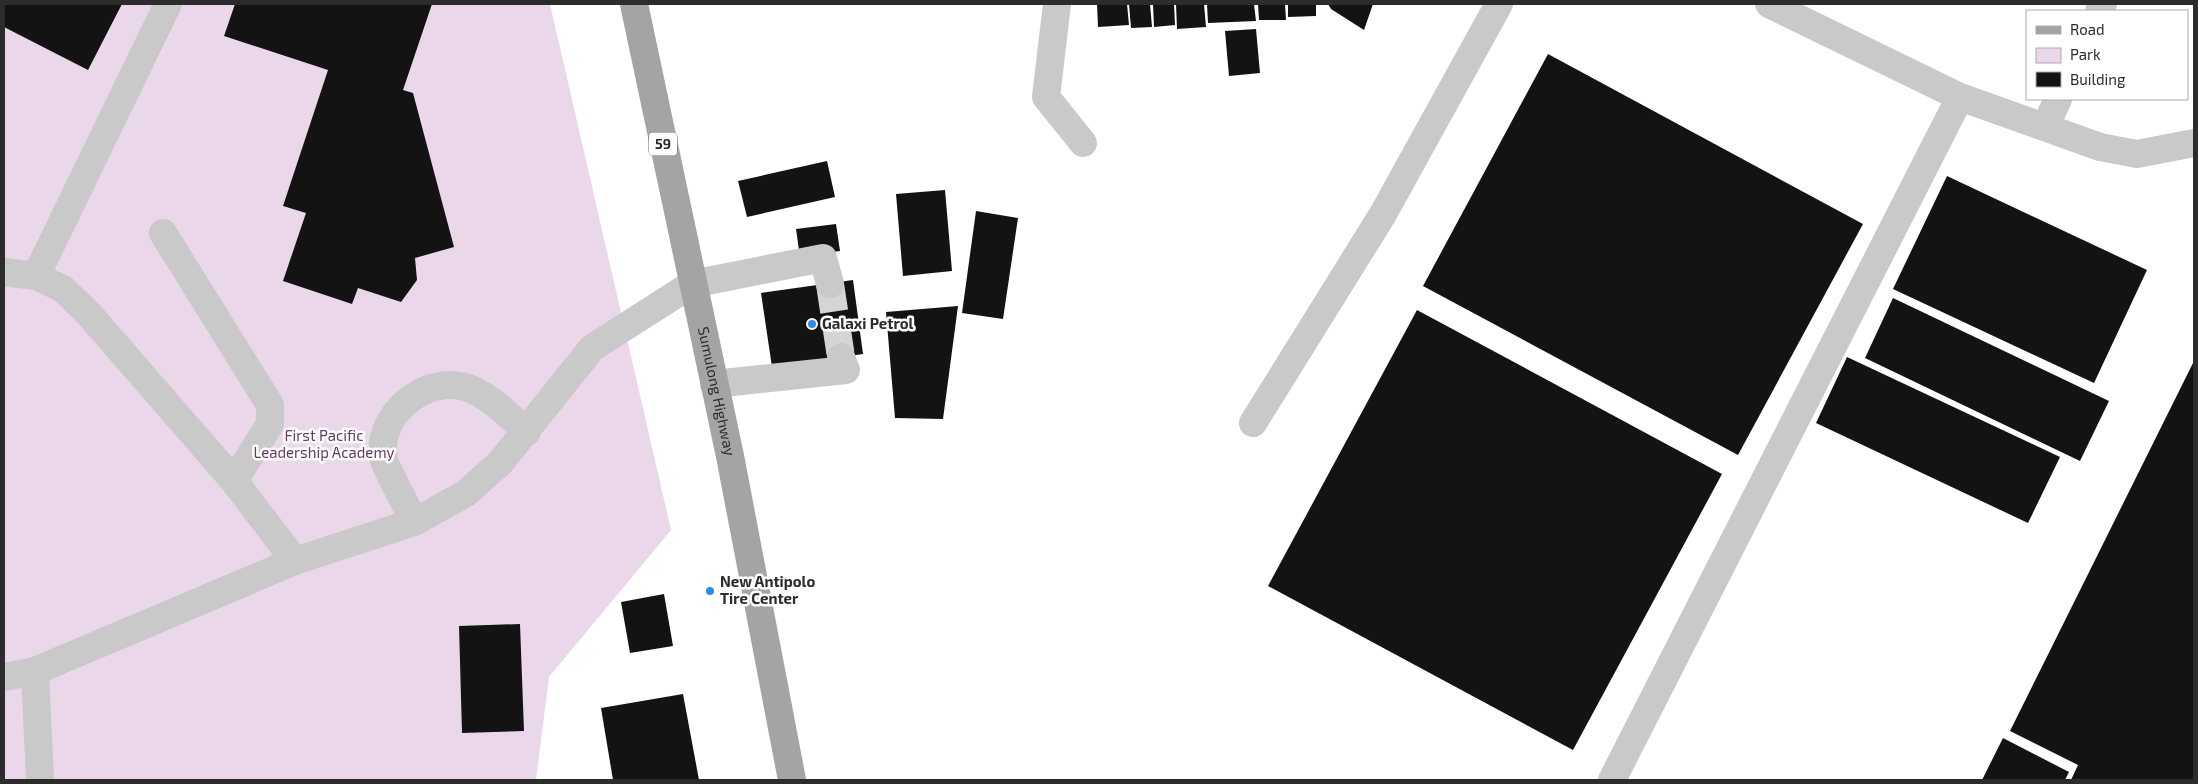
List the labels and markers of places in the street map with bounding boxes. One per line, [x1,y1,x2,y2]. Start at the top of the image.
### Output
place label: Galaxi Petrol [822,314,914,332]
marker: Galaxi Petrol [806,318,818,330]
place label: New Antipolo Tire Center [720,572,815,607]
marker: New Antipolo Tire Center [704,585,716,597]

